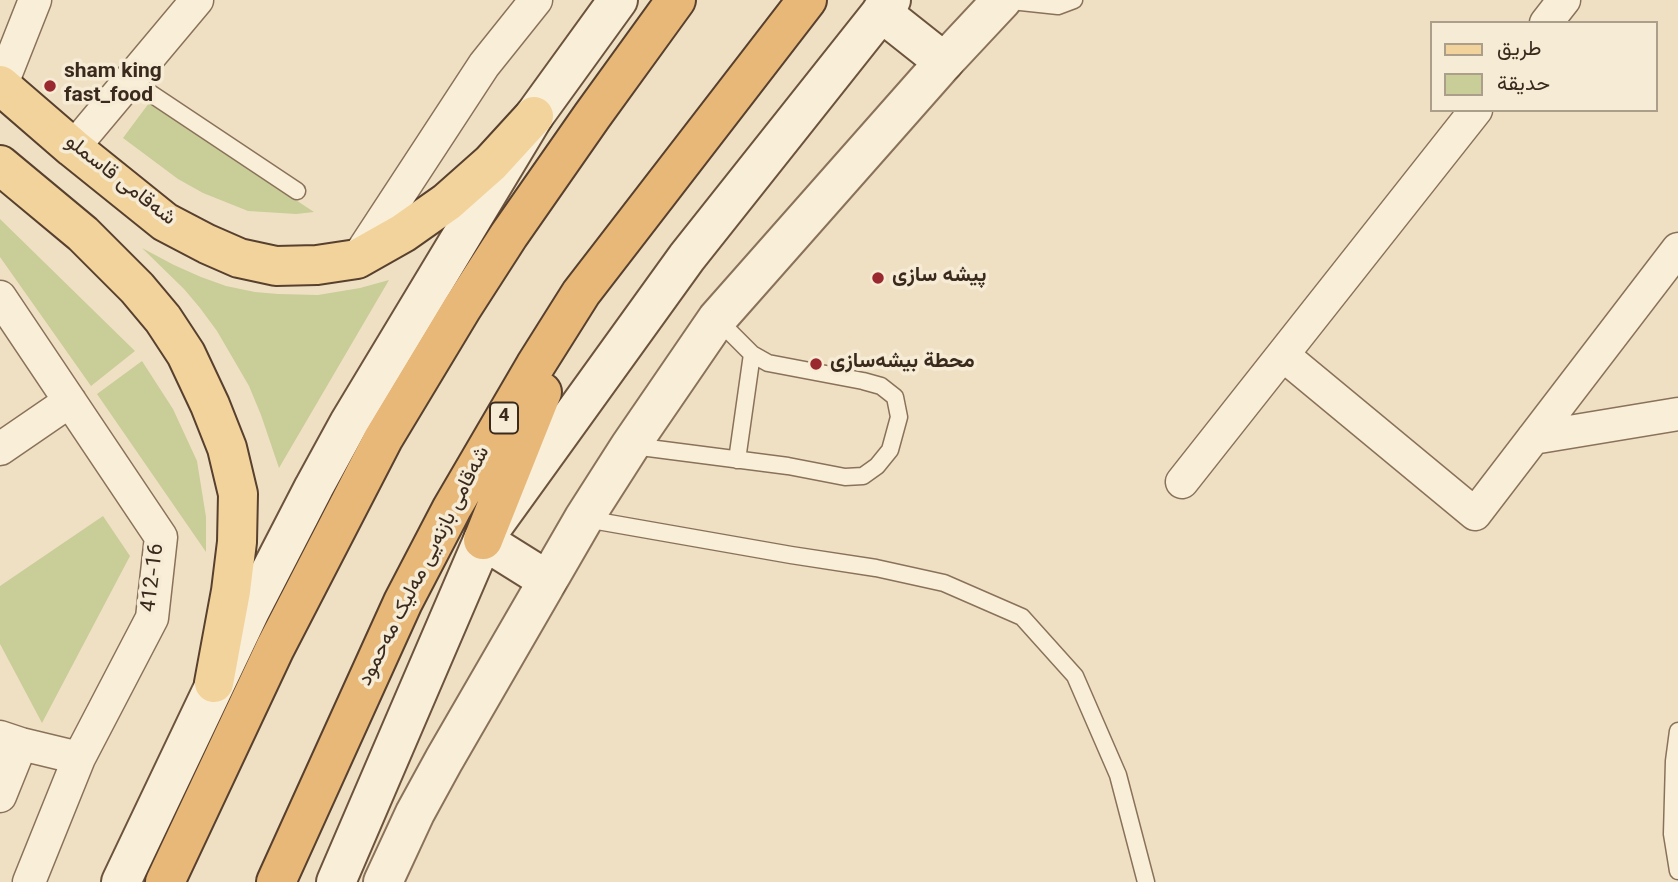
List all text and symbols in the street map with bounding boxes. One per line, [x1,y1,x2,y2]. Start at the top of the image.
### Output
legend [1430,21,1657,112]
text: طريق [1497,33,1542,66]
place label: sham king fast_food [64,61,162,111]
text: حديقة [1497,68,1550,101]
marker: sham king fast_food [42,78,58,94]
street label: شەقامی قاسملو [59,131,179,233]
place label: پیشه سازی [892,265,987,291]
marker: پیشه سازی [870,270,886,286]
place label: محطة بیشەسازی [830,351,975,377]
marker: محطة بیشەسازی [808,356,824,372]
road number: 4 [490,402,518,434]
street label: شەقامی بازنەیی مەلیک مەحمود [355,443,497,691]
street label: 412-16 [138,542,172,614]

